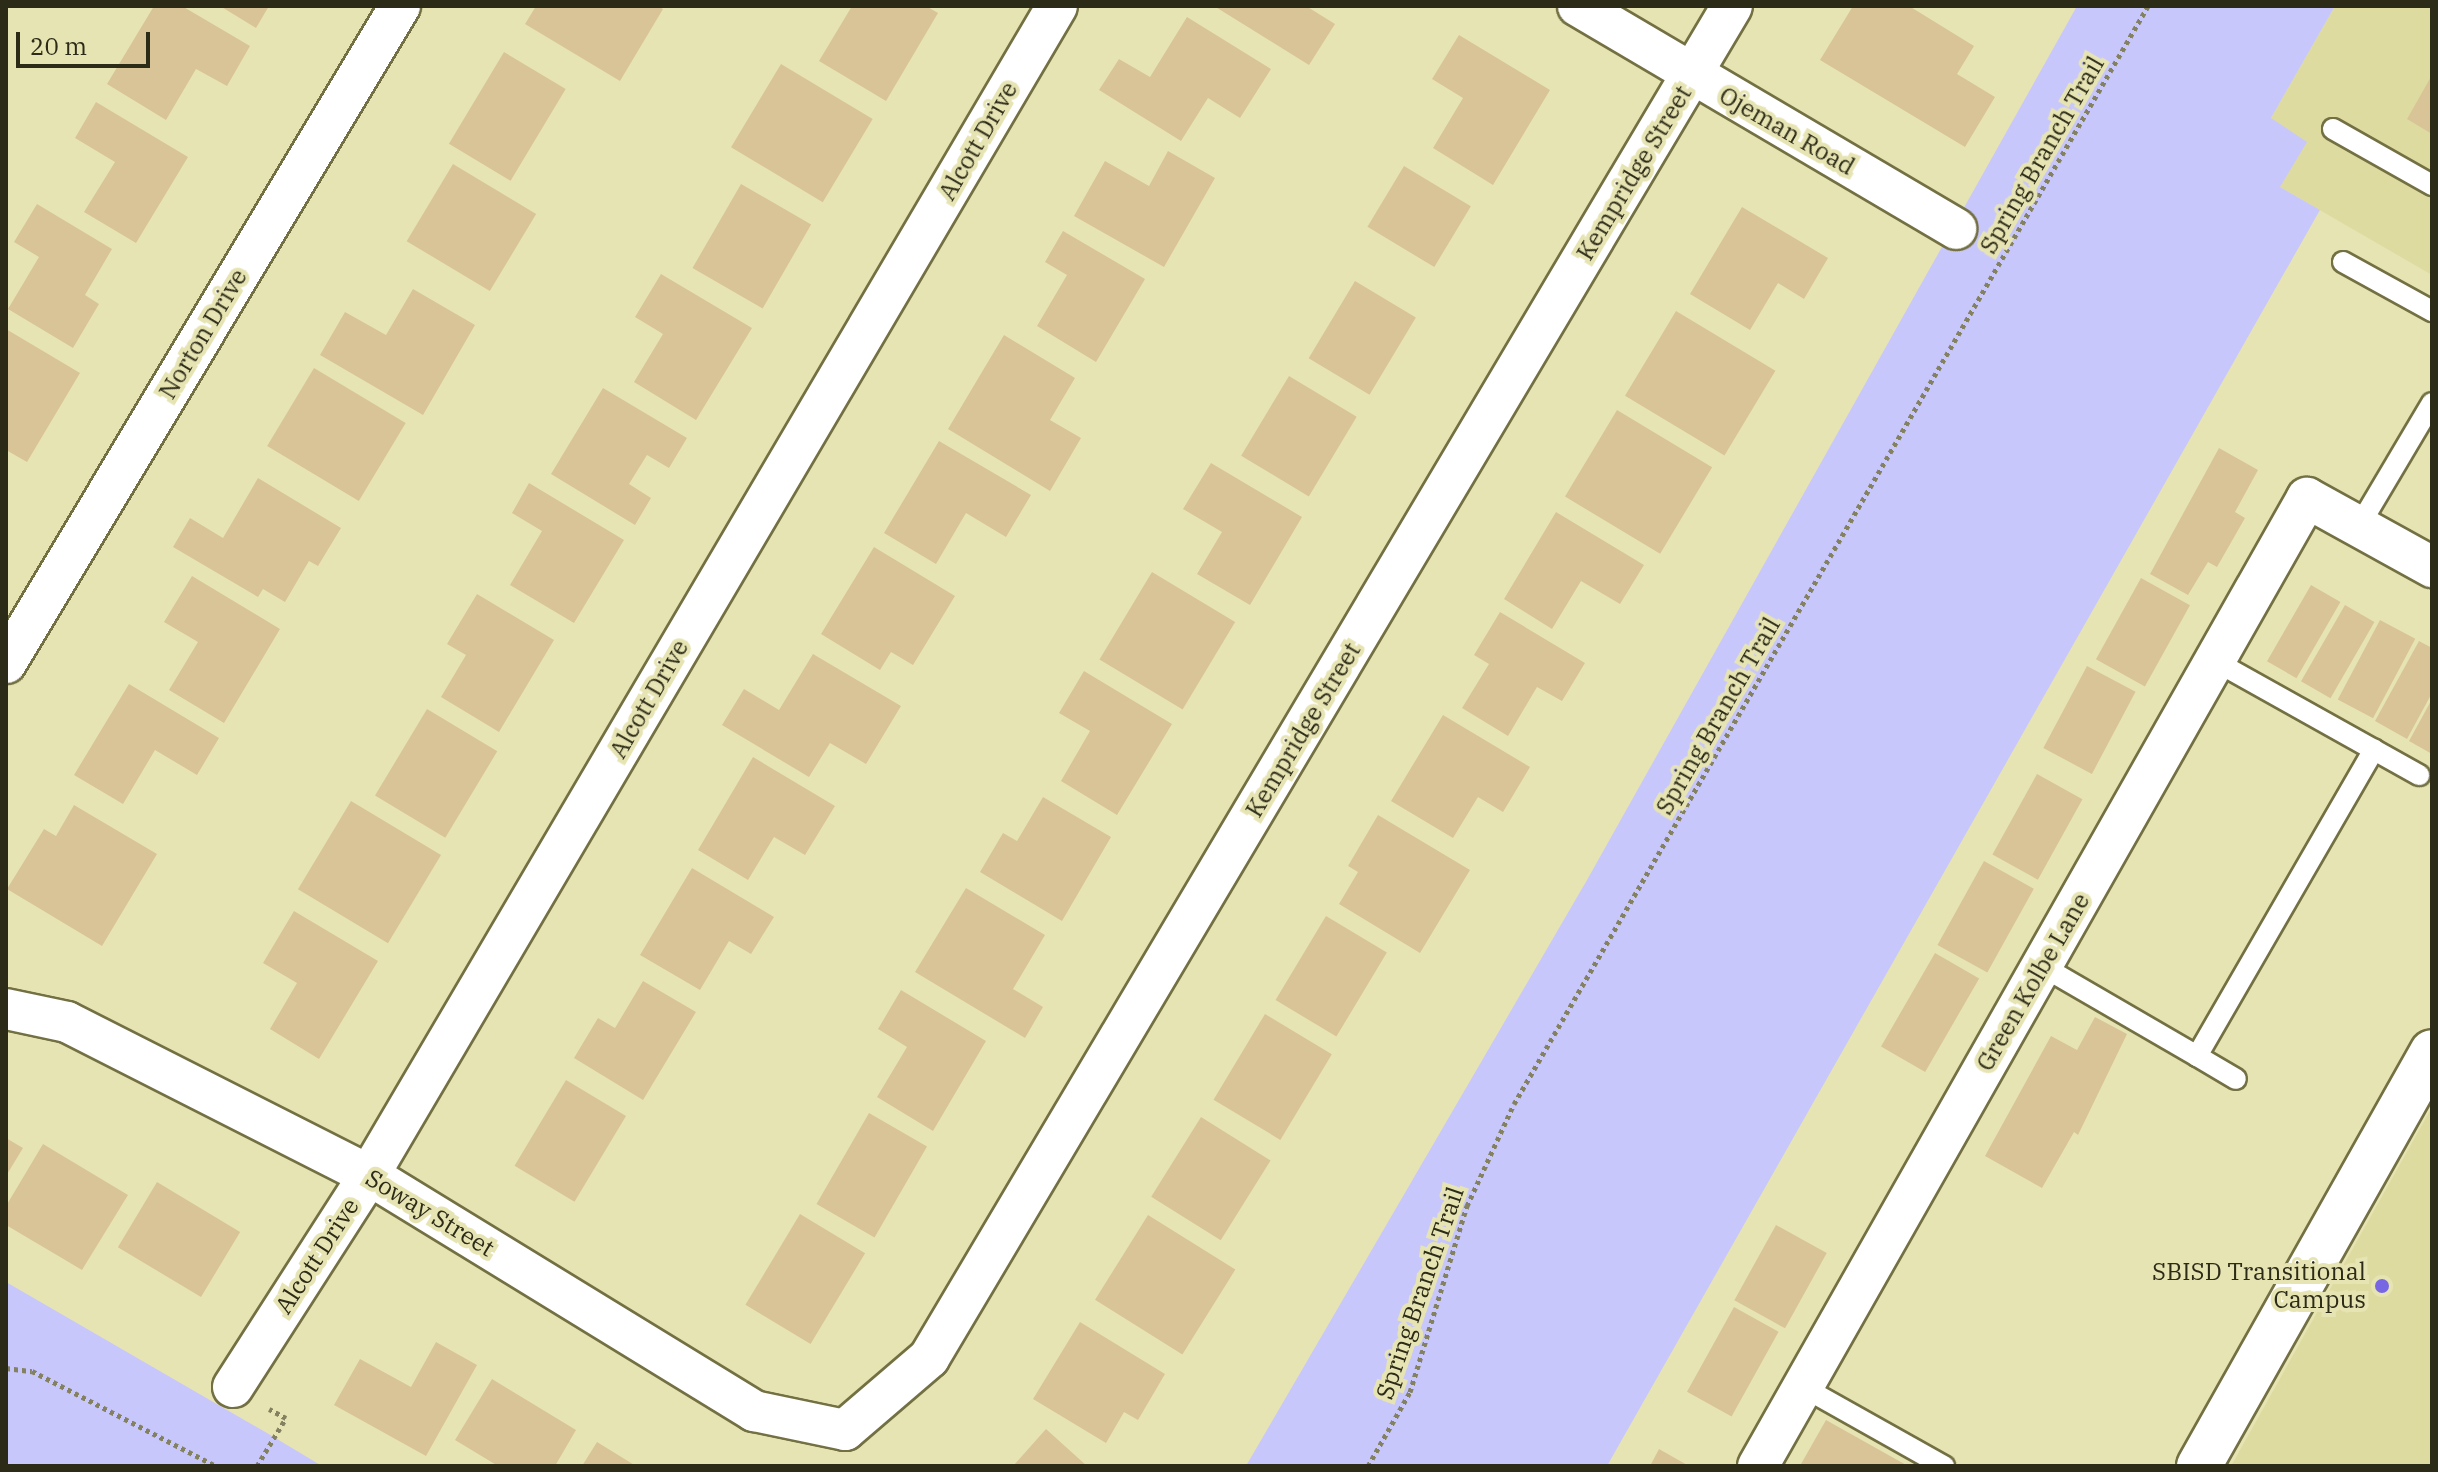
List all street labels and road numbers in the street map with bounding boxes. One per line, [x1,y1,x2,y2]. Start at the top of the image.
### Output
street label: Spring Branch Trail [1974,51,2110,259]
street label: Alcott Drive [933,77,1023,205]
street label: Kempridge Street [1571,81,1697,265]
street label: Ojeman Road [1714,81,1860,181]
street label: Norton Drive [153,264,253,404]
street label: Spring Branch Trail [1650,612,1786,820]
street label: Alcott Drive [604,635,694,763]
street label: Kempridge Street [1240,638,1366,822]
street label: Green Kolbe Lane [1970,888,2096,1076]
street label: Soway Street [361,1163,499,1263]
street label: Spring Branch Trail [1370,1183,1470,1403]
street label: Alcott Drive [269,1193,365,1319]

